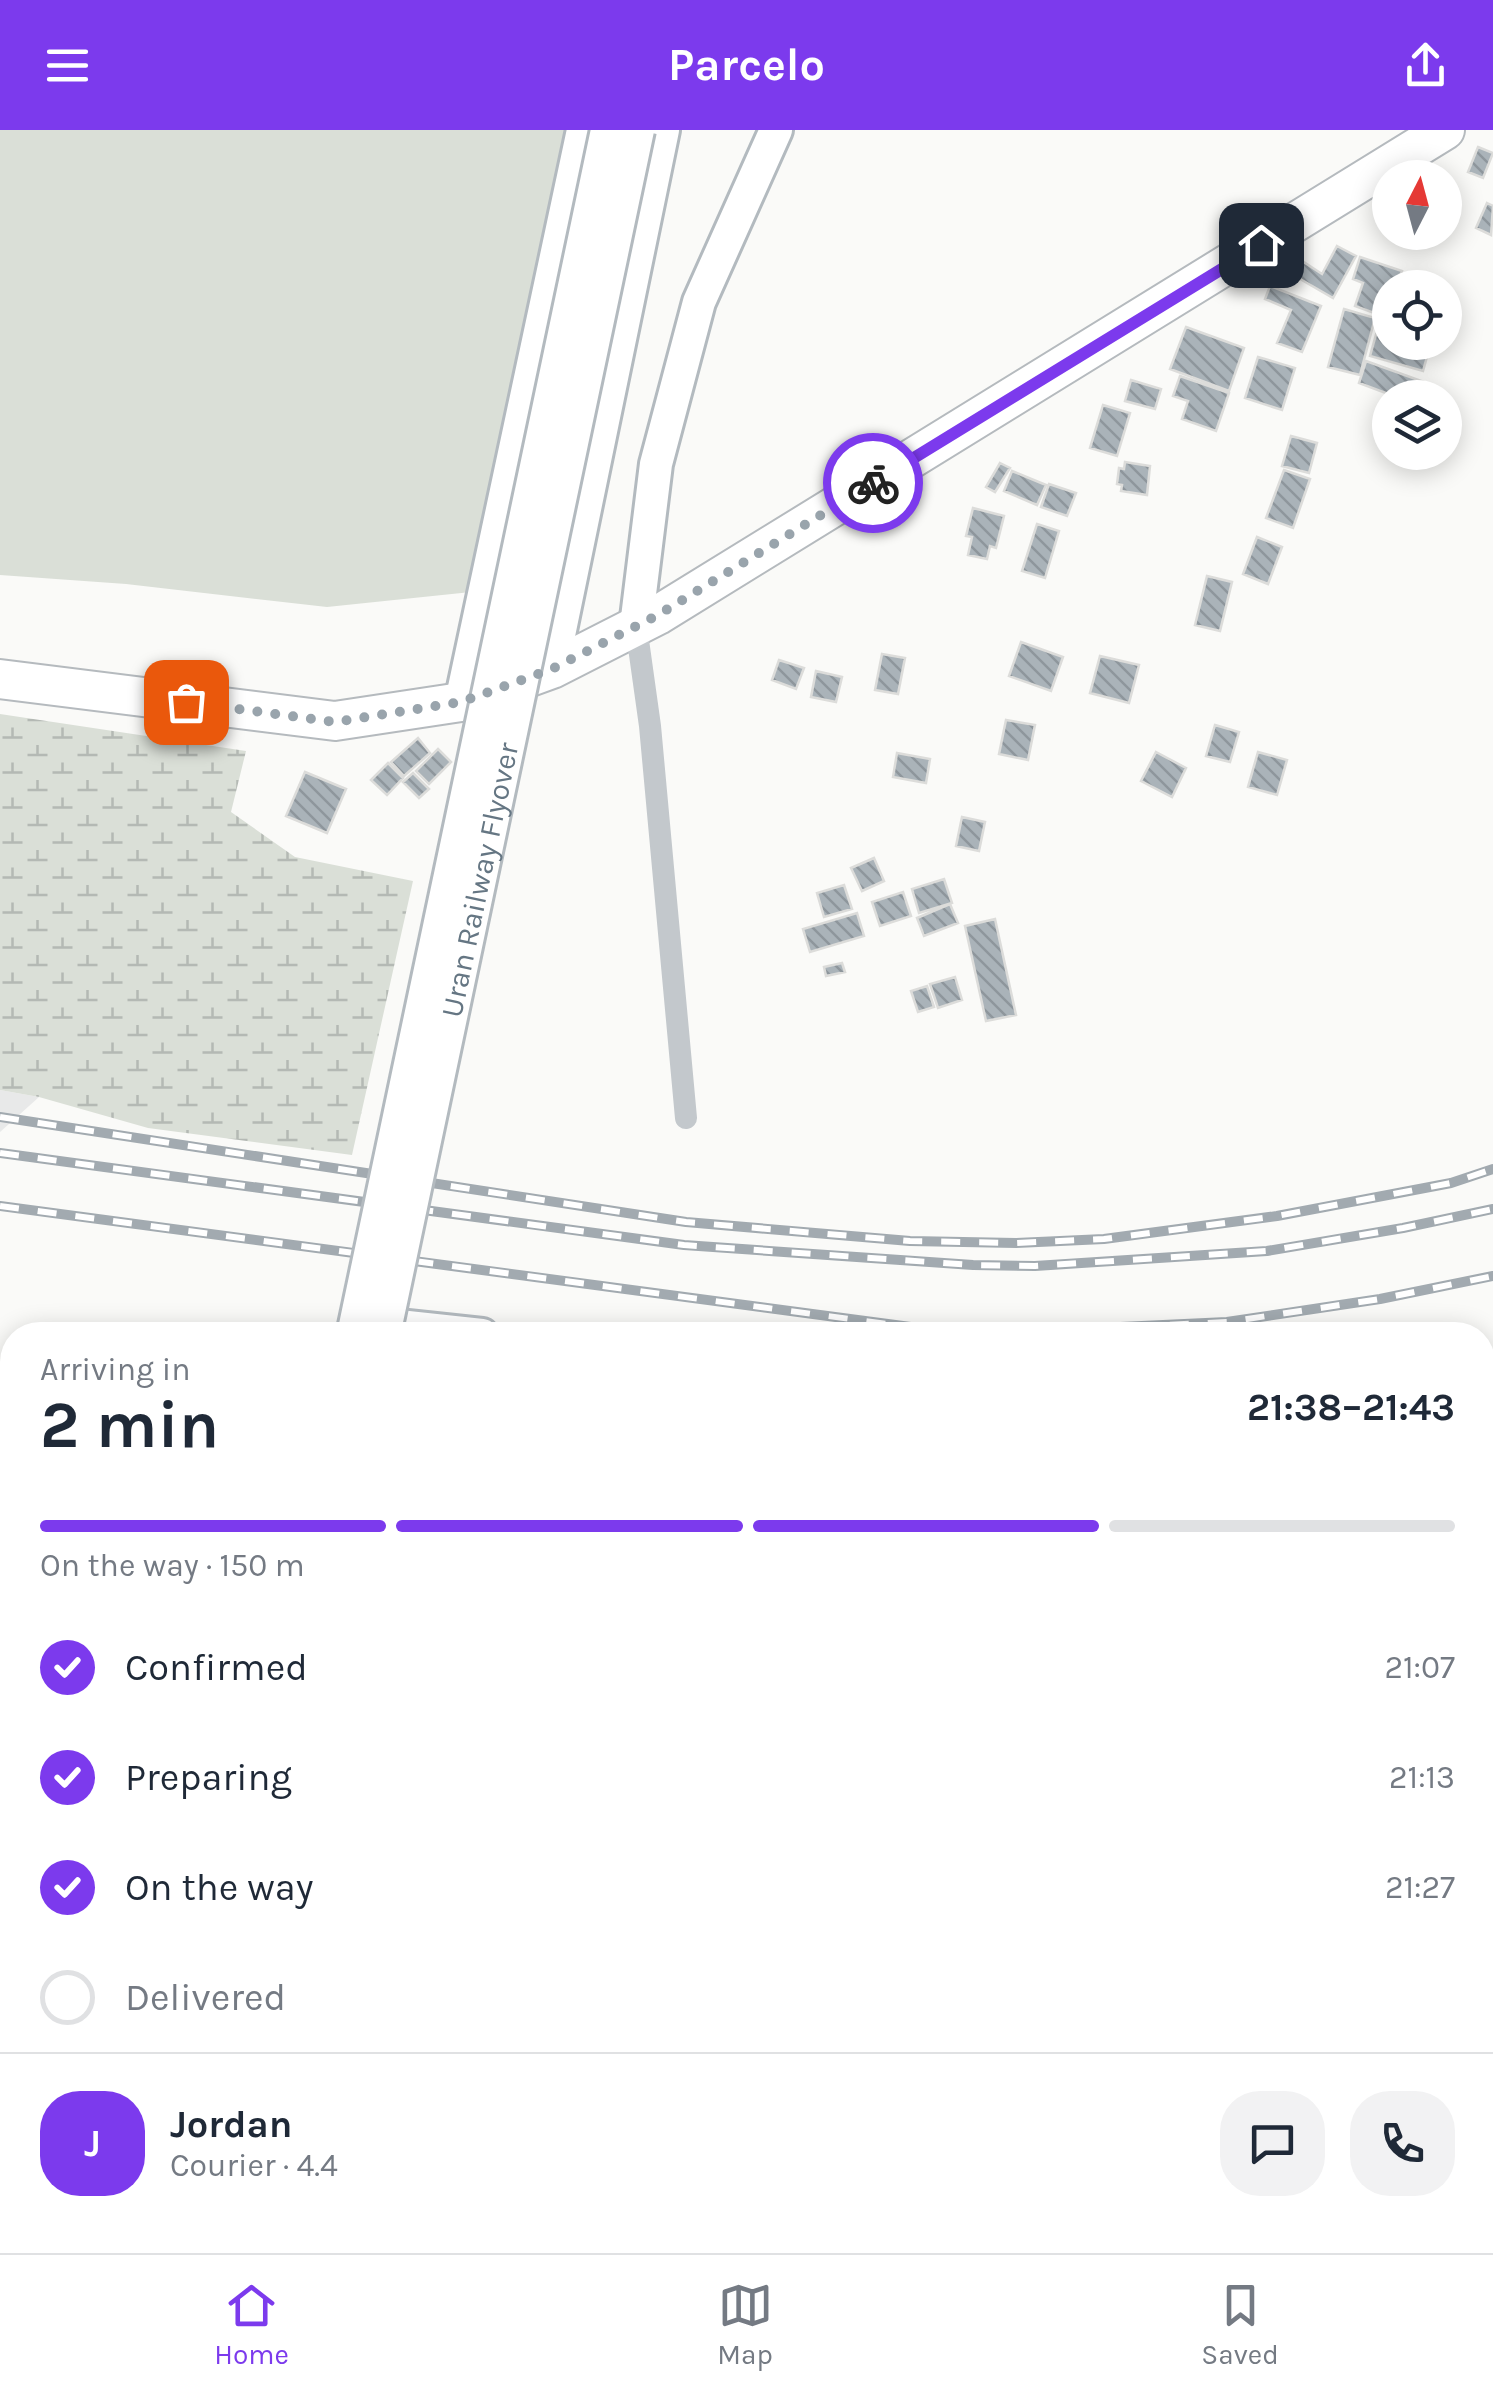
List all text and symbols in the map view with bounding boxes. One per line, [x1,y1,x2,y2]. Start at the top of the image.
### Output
icon: menu [40,38,95,93]
icon: share [1398,38,1453,93]
text: Parcelo [668,39,825,91]
north arrow [1372,160,1462,250]
map controls [1372,160,1462,470]
pin [1219,203,1304,288]
icon: home [1234,218,1289,273]
button: locate [1372,270,1462,360]
button: layers [1372,380,1462,470]
courier [823,433,923,533]
icon: bike [846,456,901,511]
pin [144,660,229,745]
icon: bag [159,675,214,730]
street label: Uran Railway Flyover [433,739,526,1021]
text: Arriving in [40,1351,191,1388]
text: 21:38–21:43 [1247,1385,1455,1430]
text: 2 min [40,1387,219,1463]
text: On the way · 150 m [40,1547,305,1584]
icon: check [40,1640,95,1695]
text: Confirmed [125,1645,308,1690]
text: 21:07 [1384,1649,1455,1686]
icon: check [40,1750,95,1805]
text: Preparing [125,1755,292,1800]
text: 21:13 [1389,1759,1455,1796]
icon: check [40,1860,95,1915]
text: On the way [125,1865,313,1910]
text: 21:27 [1385,1869,1455,1906]
text: Delivered [125,1975,286,2020]
button: chat [1220,2091,1325,2196]
button: phone [1350,2091,1455,2196]
text: Jordan [170,2102,293,2147]
text: J [84,2121,101,2166]
text: Courier · 4.4 [170,2147,338,2184]
tab: Home [214,2278,289,2371]
tab: Map [717,2278,773,2371]
tab: Saved [1201,2278,1279,2371]

